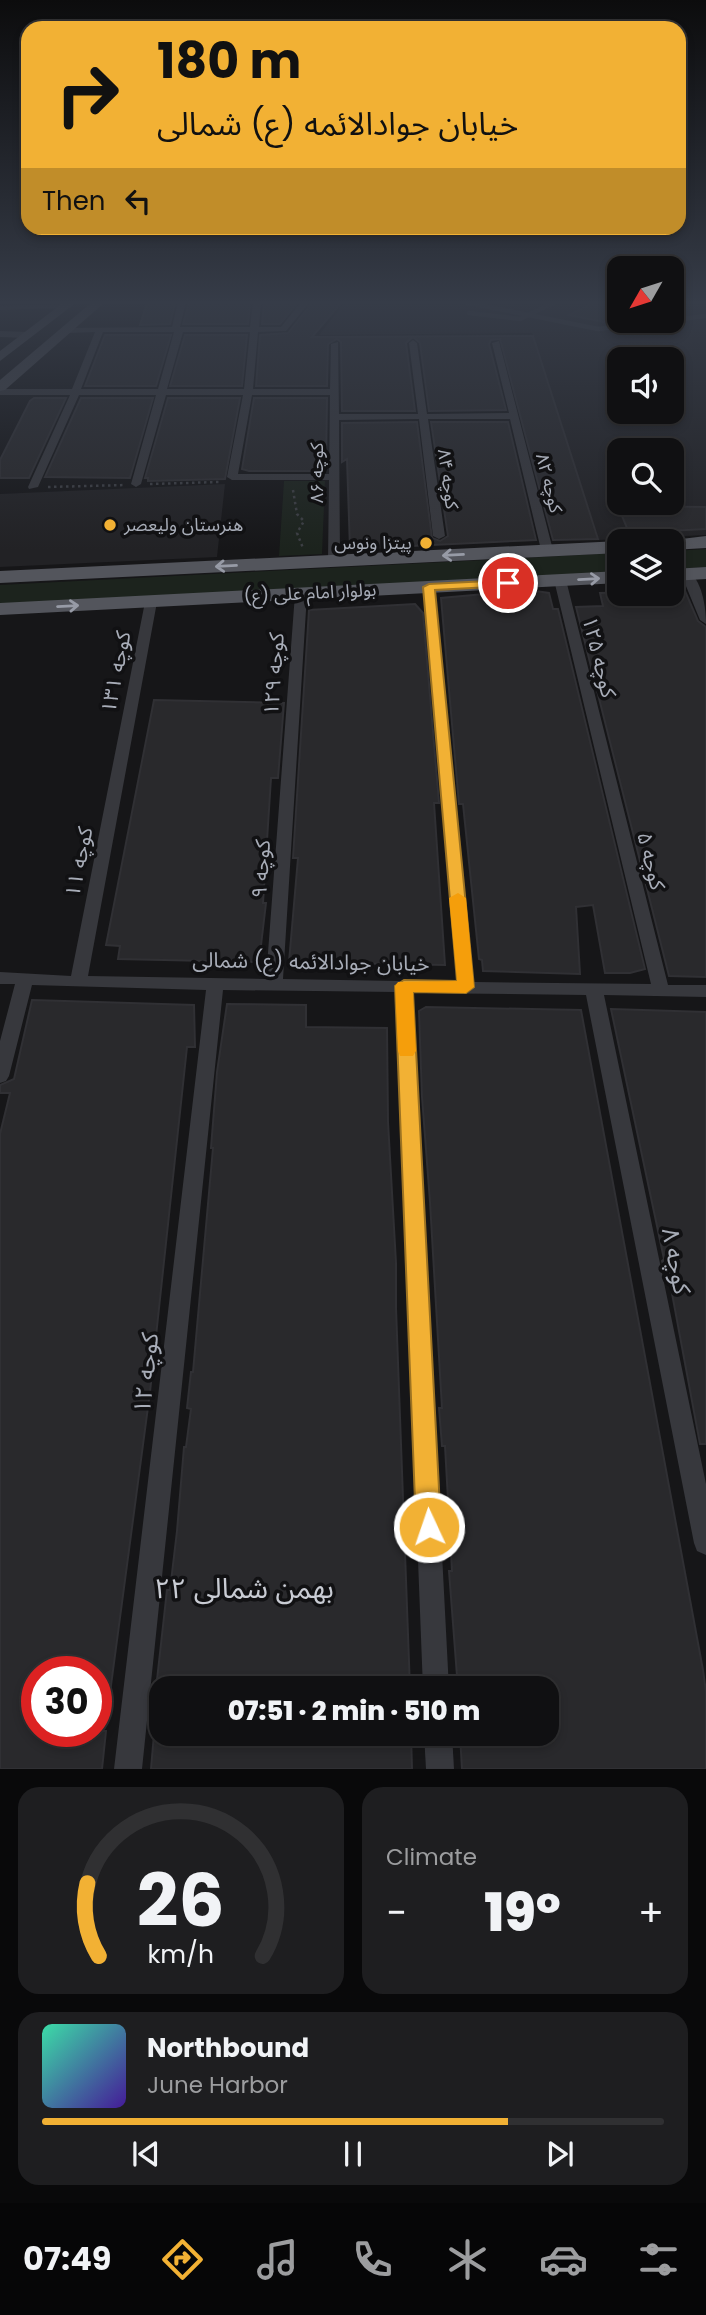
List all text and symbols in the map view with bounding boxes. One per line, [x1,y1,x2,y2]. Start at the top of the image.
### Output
text: 180 m [157,27,301,95]
icon: right [42,49,133,140]
text: خیابان جوادالائمه (ع) شمالی [157,101,518,146]
icon: left [119,182,157,220]
text: Then [42,183,105,219]
north arrow [607,256,684,332]
map controls [607,256,684,606]
button: sound [607,347,684,424]
button: search [607,438,684,515]
street label: کوچه ۸۶ [304,442,329,503]
street label: کوچه ۸۴ [432,447,465,511]
street label: کوچه ۸۲ [530,450,569,516]
place label: هنرستان ولیعصر [123,512,243,537]
marker: هنرستان ولیعصر [102,517,118,533]
button: layers [607,529,684,606]
place label: پیتزا ونوس [334,530,412,555]
marker: پیتزا ونوس [418,535,434,551]
one-way arrow [442,548,465,561]
pin [478,553,538,613]
one-way arrow [215,560,238,573]
icon: arrive [489,564,527,602]
one-way arrow [577,572,600,585]
street label: بولوار امام علی (ع) [243,577,377,610]
one-way arrow [56,599,79,612]
street label: کوچه ۱۲۵ [575,613,624,701]
street label: کوچه ۱۳۱ [93,628,138,715]
street label: کوچه ۱۲۹ [256,631,291,716]
street label: کوچه ۱۱ [58,824,100,899]
street label: کوچه ۵ [630,829,673,893]
street label: کوچه ۹ [244,838,277,899]
street label: خیابان جوادالائمه (ع) شمالی [192,945,430,979]
street label: کوچه ۸ [654,1225,699,1298]
street label: کوچه ۱۲ [125,1330,166,1415]
position arrow [392,1490,466,1564]
district label: ۲۲ بهمن شمالی [154,1569,334,1608]
speed limit sign: 30 [21,1656,112,1747]
text: 07:51 · 2 min · 510 m [228,1693,480,1729]
text: Climate [386,1841,477,1873]
text: 26 [137,1851,225,1952]
text: 19° [484,1876,561,1949]
text: − [386,1886,407,1939]
text: + [638,1886,664,1939]
text: km/h [148,1937,214,1972]
text: Northbound [147,2030,309,2066]
text: June Harbor [147,2069,288,2101]
icon: previous [127,2135,165,2173]
icon: pause [334,2135,372,2173]
icon: next [541,2135,579,2173]
icon: directions [158,2235,207,2284]
icon: music [253,2235,302,2284]
icon: phone [348,2235,397,2284]
icon: climate [443,2235,492,2284]
icon: car [539,2235,588,2284]
icon: filters [634,2235,683,2284]
text: 07:49 [23,2236,112,2281]

